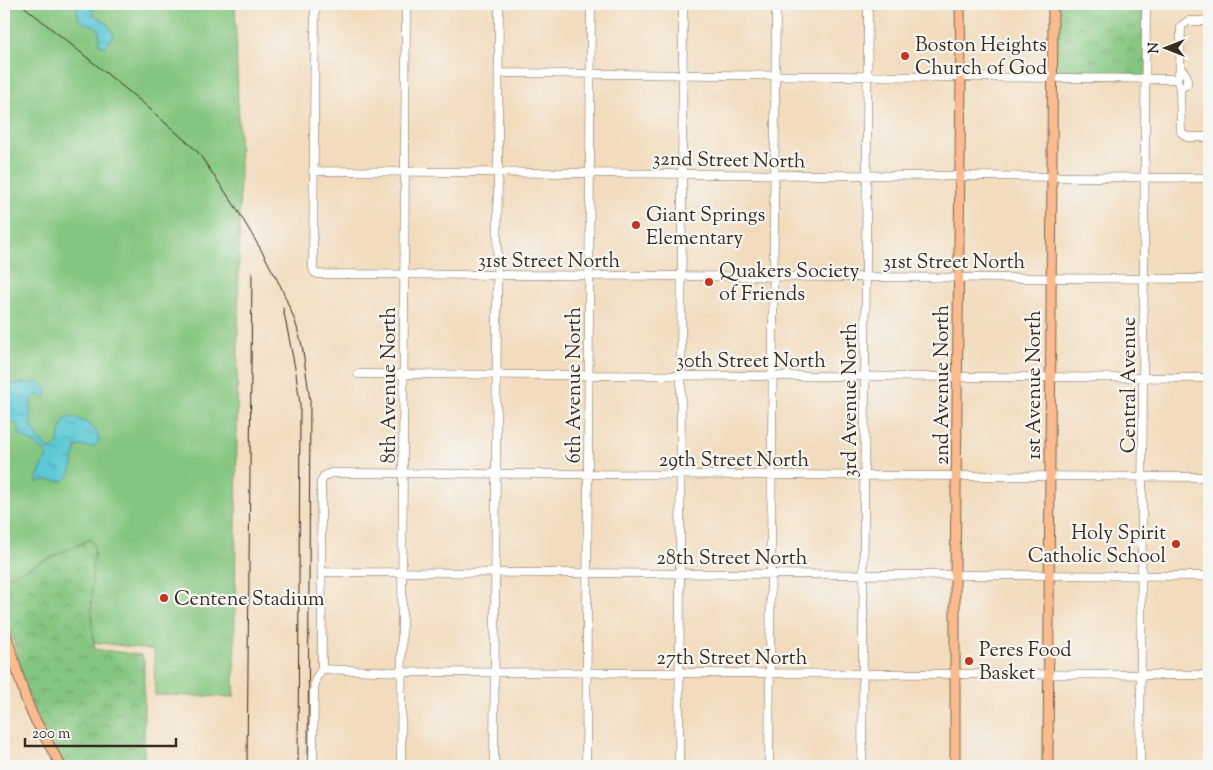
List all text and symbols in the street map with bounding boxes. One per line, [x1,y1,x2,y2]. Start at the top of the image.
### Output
north arrow [1140,22,1190,72]
place label: Boston Heights Church of God [915,32,1047,84]
text: N [1145,42,1165,54]
marker: Boston Heights Church of God [899,50,911,62]
street label: 32nd Street North [652,146,806,177]
place label: Giant Springs Elementary [646,202,766,254]
marker: Giant Springs Elementary [630,219,642,231]
street label: 31st Street North [478,248,620,277]
street label: 31st Street North [883,249,1025,278]
place label: Quakers Society of Friends [719,258,860,310]
marker: Quakers Society of Friends [703,276,715,288]
street label: 2nd Avenue North [929,305,958,465]
street label: 8th Avenue North [376,306,405,463]
street label: 6th Avenue North [561,307,590,463]
street label: 1st Avenue North [1021,310,1050,460]
street label: Central Avenue [1116,317,1145,453]
street label: 3rd Avenue North [837,322,866,477]
street label: 30th Street North [676,348,826,377]
street label: 29th Street North [659,447,809,476]
place label: Holy Spirit Catholic School [1028,520,1166,572]
marker: Holy Spirit Catholic School [1170,538,1182,550]
street label: 28th Street North [657,545,808,574]
place label: Centene Stadium [174,586,325,615]
marker: Centene Stadium [158,592,170,604]
place label: Peres Food Basket [979,637,1072,689]
street label: 27th Street North [657,645,808,674]
marker: Peres Food Basket [963,655,975,667]
scale bar [25,715,176,747]
text: 200 m [32,724,71,745]

